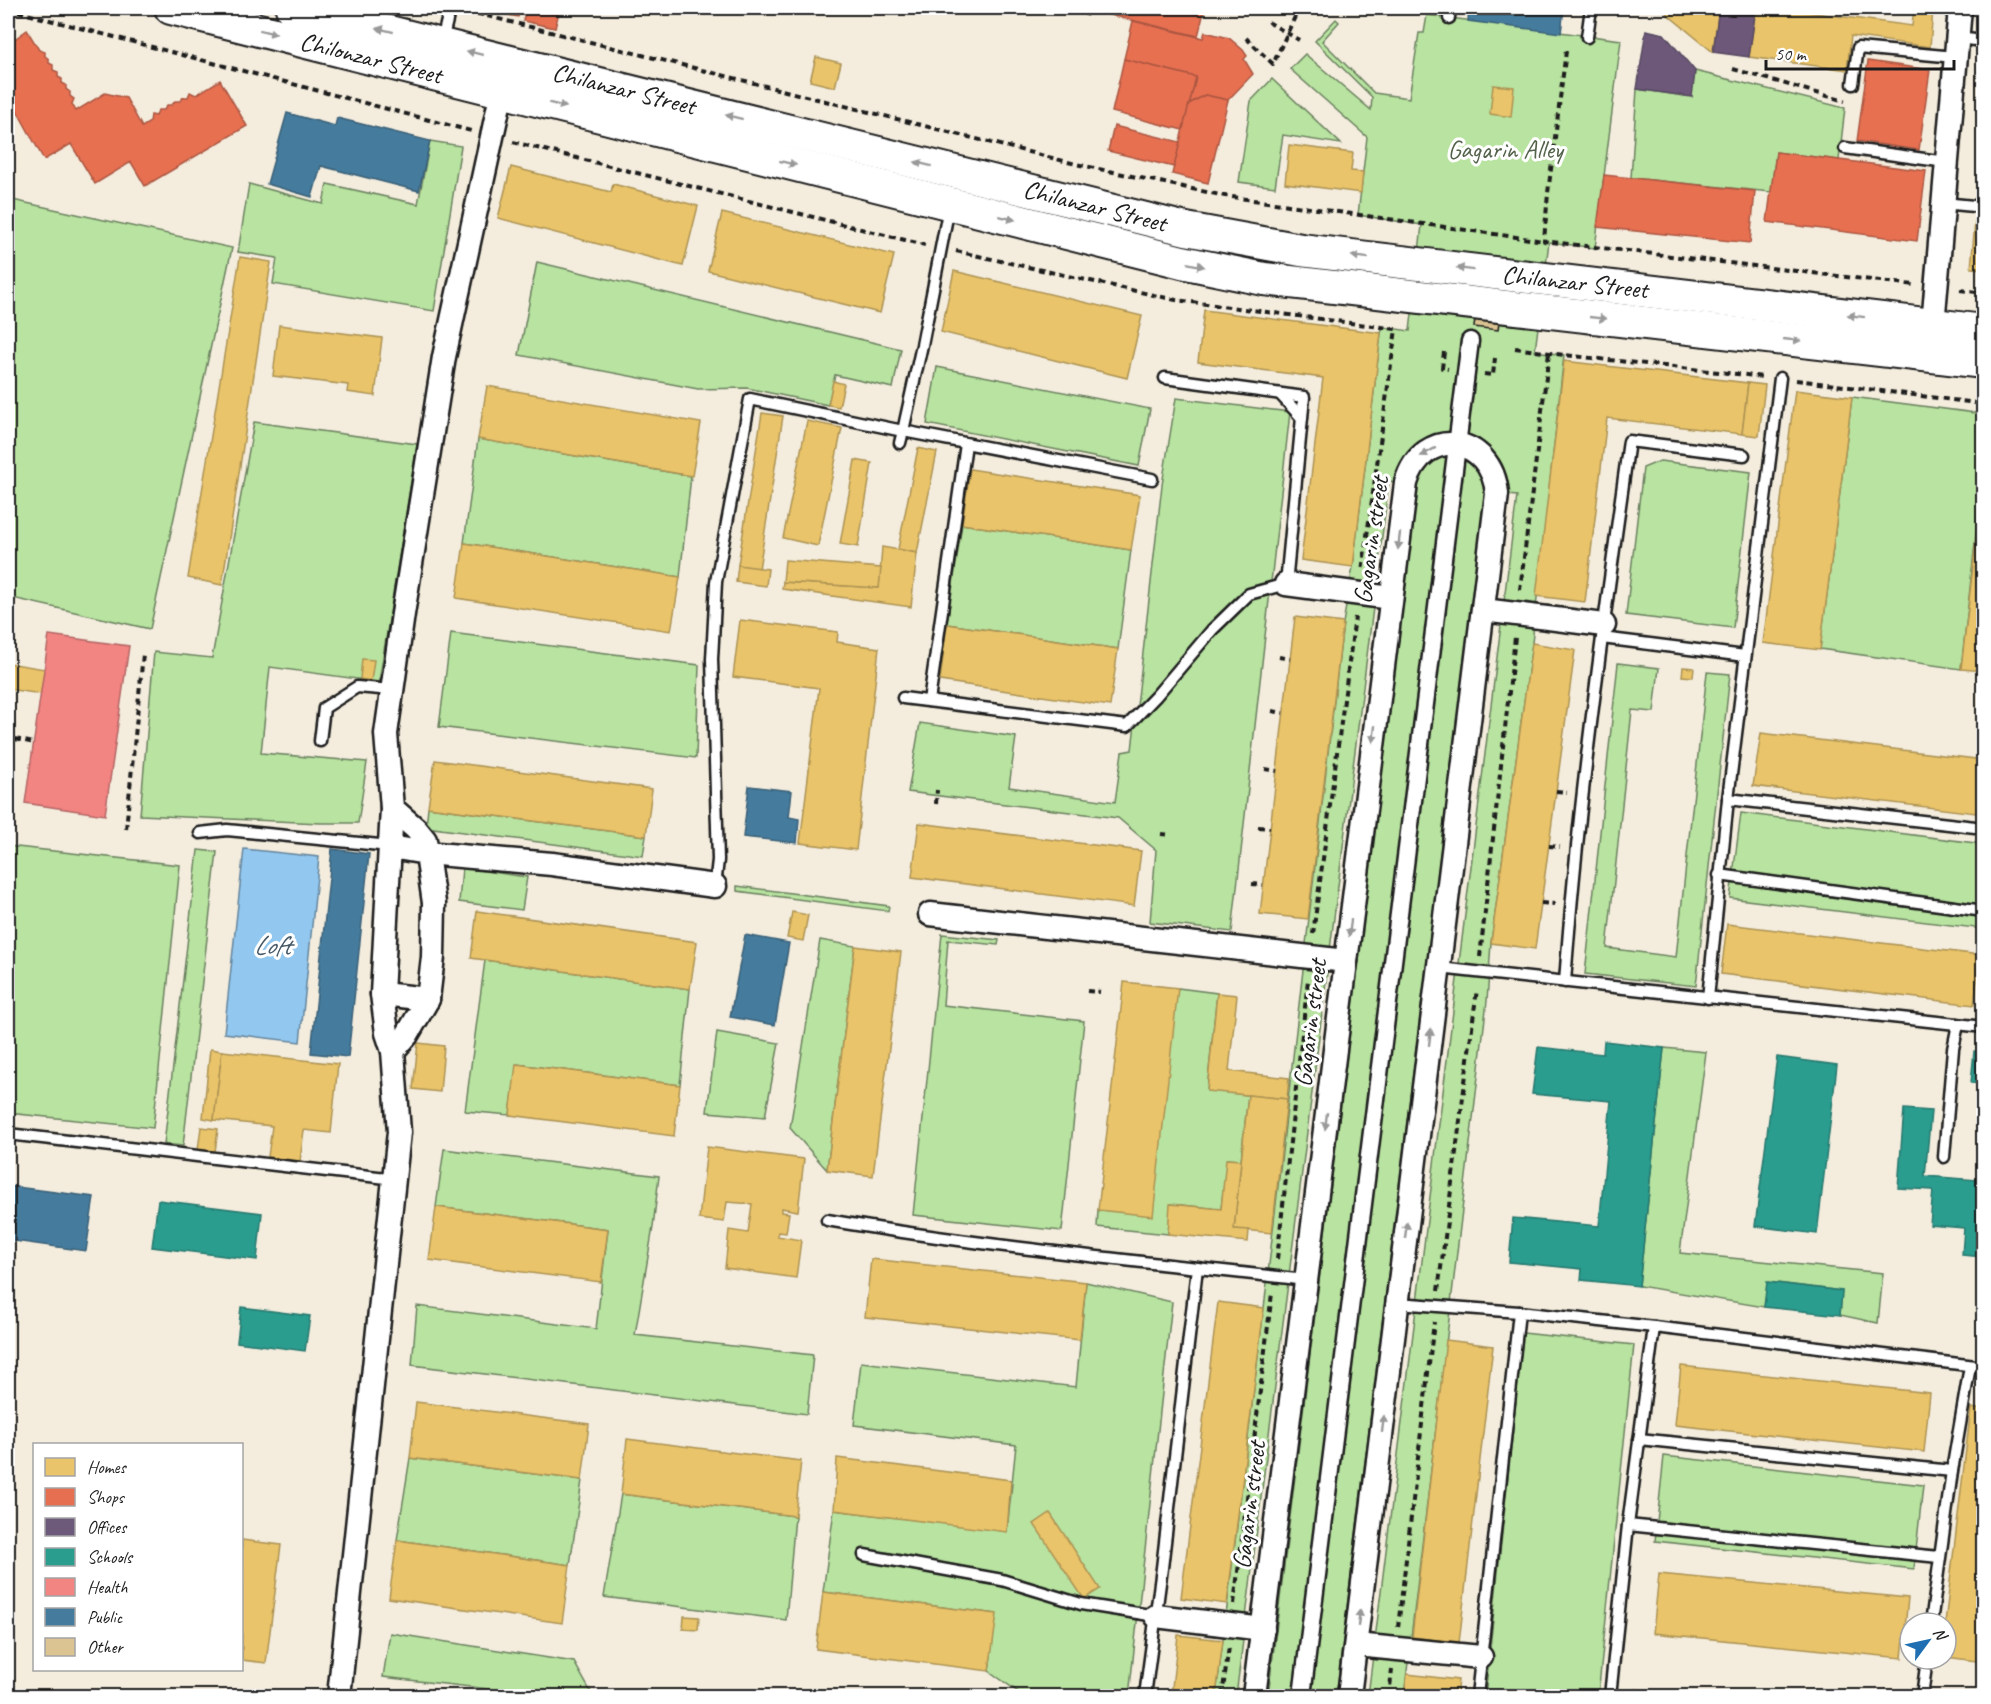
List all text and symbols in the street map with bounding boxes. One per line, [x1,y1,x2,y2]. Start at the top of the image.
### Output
street label: Chilonzar Street [297,24,448,92]
one-way arrow [375,25,394,35]
one-way arrow [260,28,278,37]
scale bar [1766,33,1954,71]
text: 50 m [1775,43,1808,65]
one-way arrow [466,47,484,57]
street label: Chilanzar Street [549,55,701,123]
one-way arrow [549,101,567,111]
one-way arrow [725,111,743,121]
park label: Gagarin Alley [1447,133,1565,166]
one-way arrow [914,158,932,168]
one-way arrow [779,159,797,168]
street label: Chilanzar Street [1020,172,1172,240]
one-way arrow [997,214,1016,224]
one-way arrow [1350,252,1369,262]
street label: Chilanzar Street [1501,258,1652,306]
one-way arrow [1187,261,1205,271]
one-way arrow [1455,265,1474,274]
one-way arrow [1846,311,1865,320]
one-way arrow [1588,314,1607,323]
one-way arrow [1782,335,1801,345]
one-way arrow [1419,447,1436,457]
street label: Gagarin street [1346,472,1397,606]
one-way arrow [1394,531,1403,550]
one-way arrow [1370,725,1379,744]
one-way arrow [1345,918,1355,937]
water label: Loft [254,928,296,962]
street label: Gagarin street [1286,955,1334,1089]
one-way arrow [1426,1027,1435,1046]
one-way arrow [1321,1112,1331,1131]
one-way arrow [1402,1221,1411,1240]
one-way arrow [1378,1414,1388,1433]
street label: Gagarin street [1225,1437,1273,1571]
legend [33,1443,243,1671]
text: Homes [87,1456,127,1478]
text: Shops [87,1486,126,1508]
text: Offices [87,1516,128,1538]
text: Schools [87,1546,134,1568]
text: Health [87,1576,128,1598]
text: Public [87,1606,124,1628]
one-way arrow [1354,1608,1364,1627]
north arrow [1898,1611,1958,1671]
text: N [1929,1624,1953,1646]
text: Other [87,1636,124,1658]

